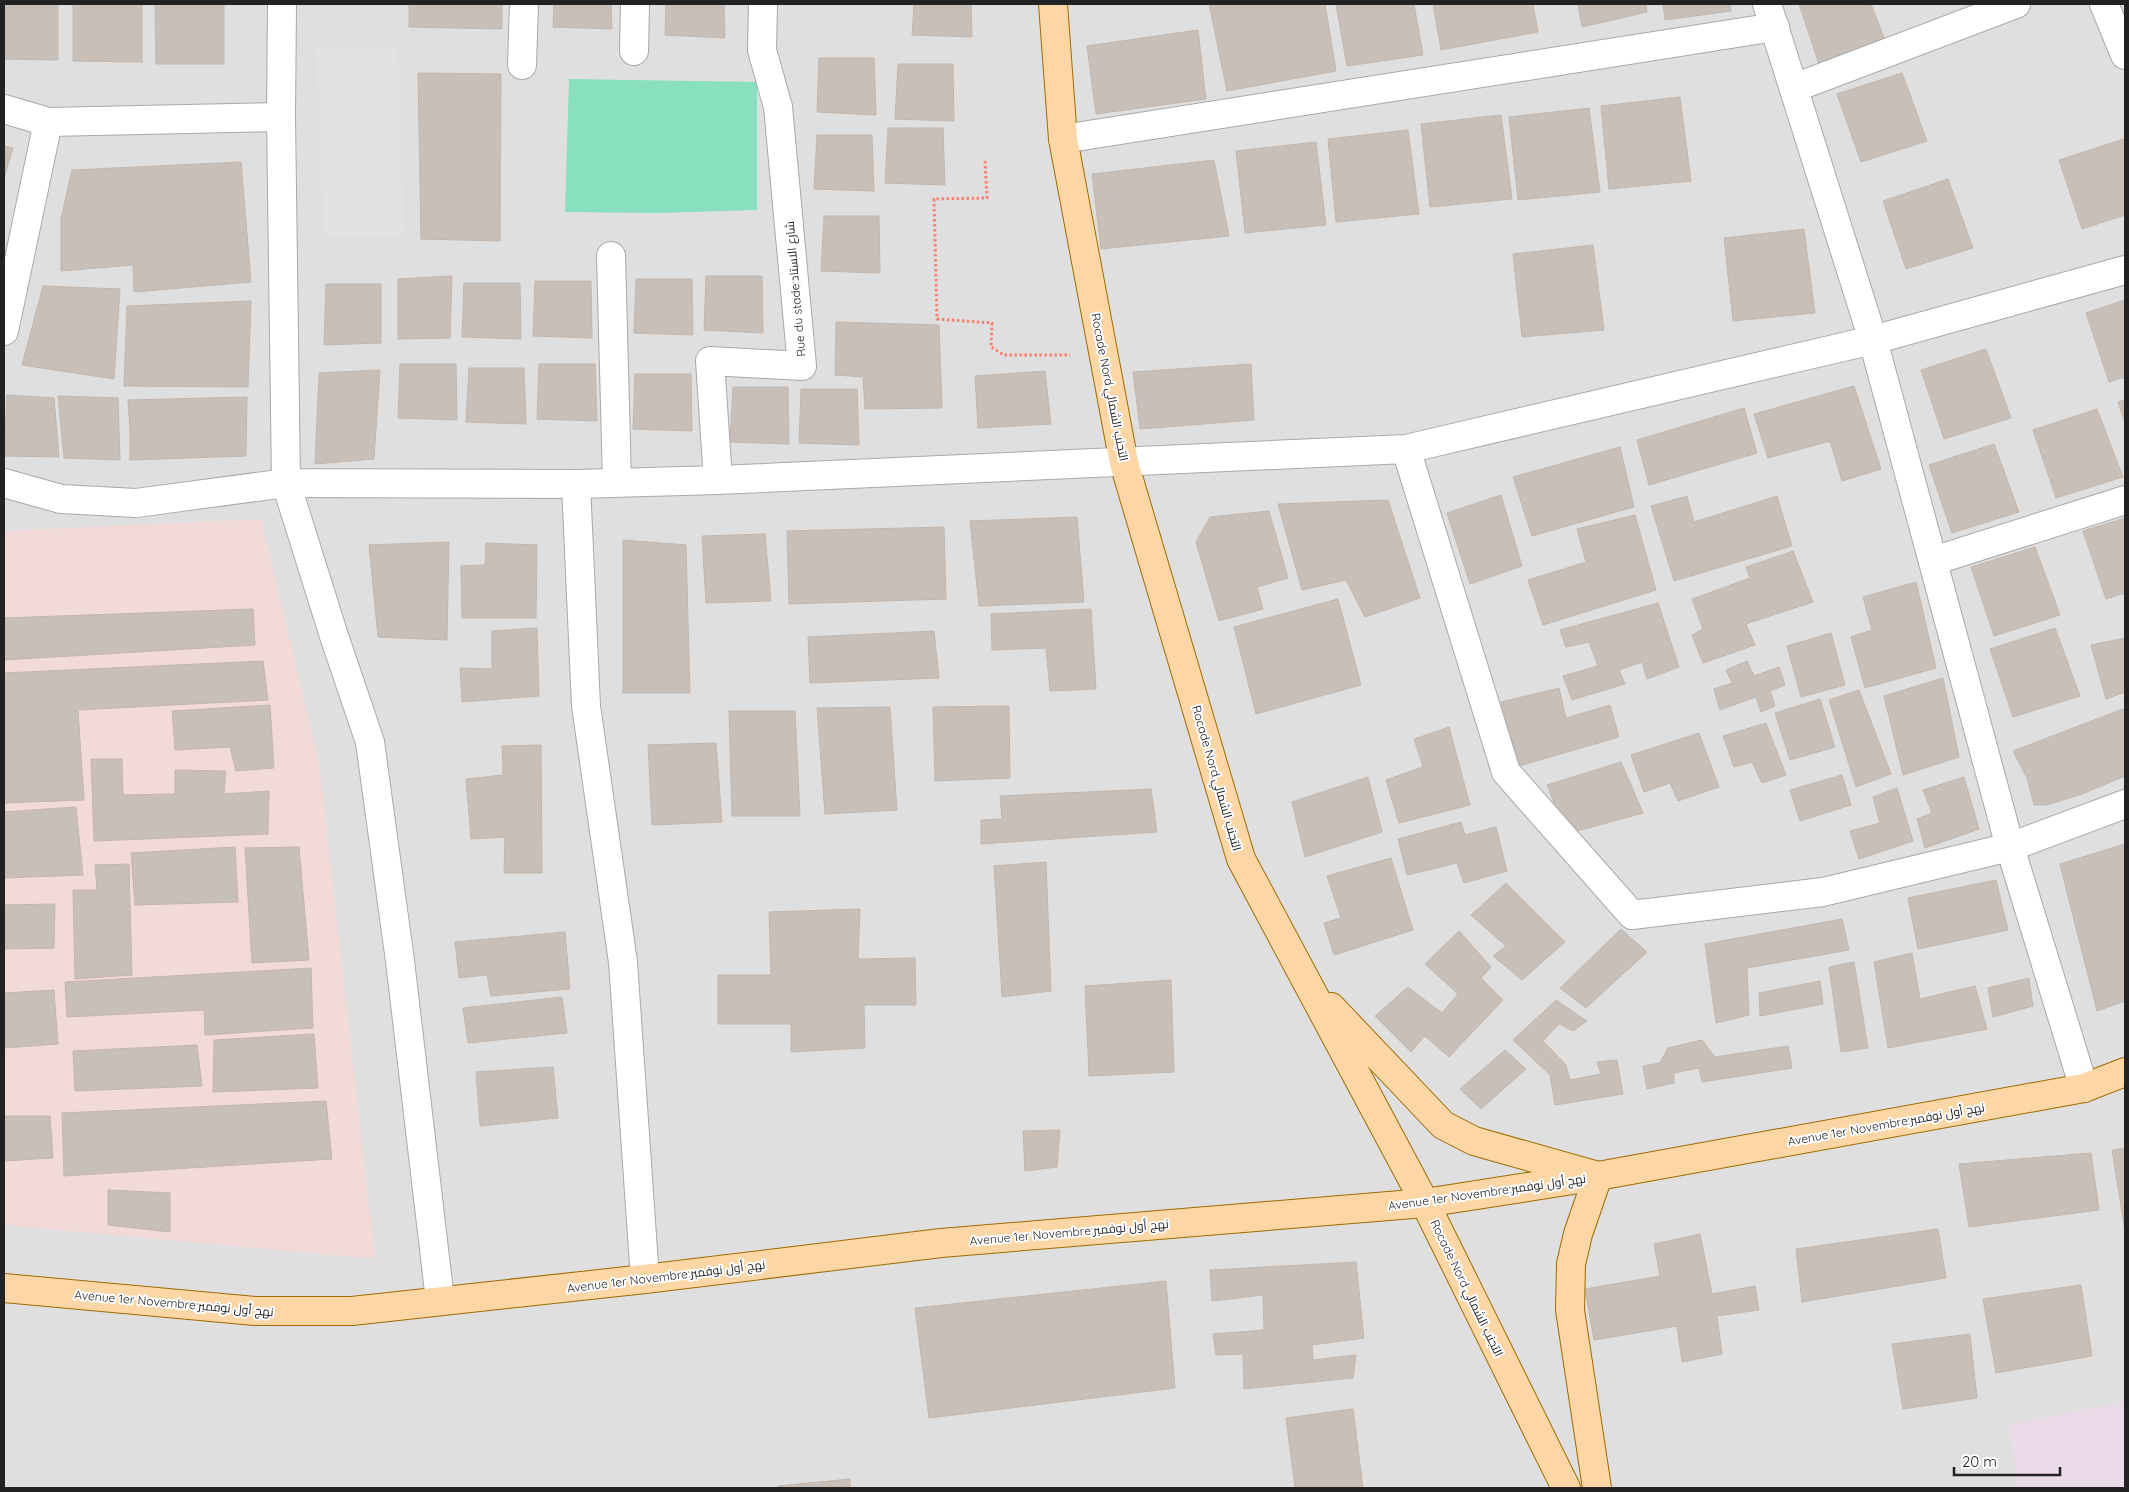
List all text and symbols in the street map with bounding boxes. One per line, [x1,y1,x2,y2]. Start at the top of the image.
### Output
street label: Rue du stade;شارع الاستاد [782,220,809,357]
street label: Rocade Nord,التجنب الشمالي [1085,312,1132,463]
street label: Rocade Nord,التجنب الشمالي [1186,704,1245,853]
street label: Avenue 1er Novembre;نهج أول نوفمبر [1786,1099,1986,1150]
street label: Avenue 1er Novembre;نهج أول نوفمبر [1387,1171,1587,1214]
street label: Avenue 1er Novembre;نهج أول نوفمبر [969,1216,1169,1249]
street label: Rocade Nord,التجنب الشمالي [1425,1217,1507,1360]
street label: Avenue 1er Novembre;نهج أول نوفمبر [566,1256,766,1297]
street label: Avenue 1er Novembre;نهج أول نوفمبر [74,1287,274,1320]
scale bar [1954,1444,2060,1476]
text: 20 m [1962,1452,1997,1471]

